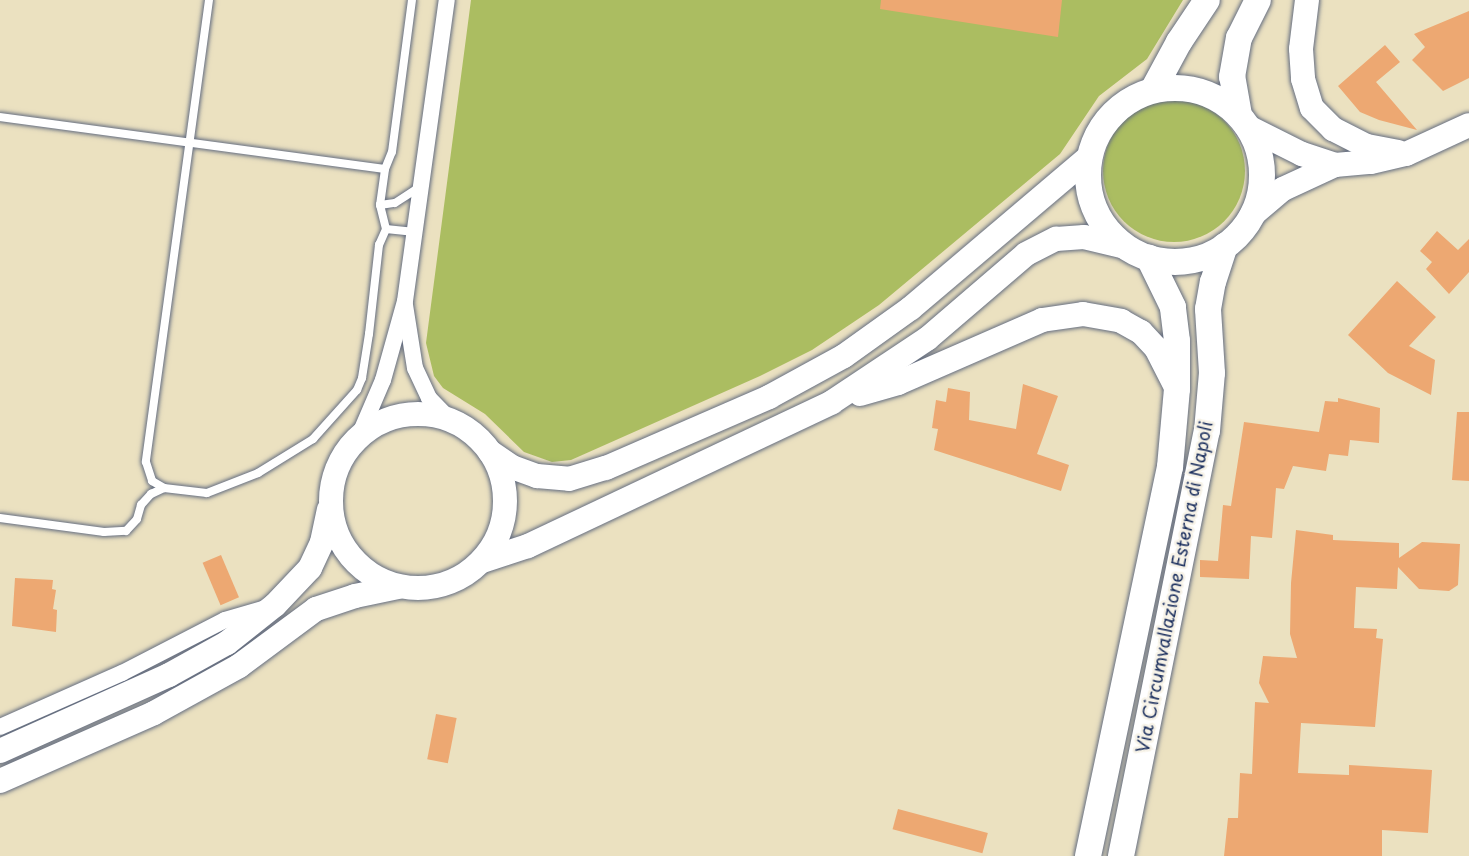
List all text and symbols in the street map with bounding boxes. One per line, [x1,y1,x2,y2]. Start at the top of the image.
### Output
street label: Via Circumvallazione Esterna di Napoli [1131,418,1217,756]

